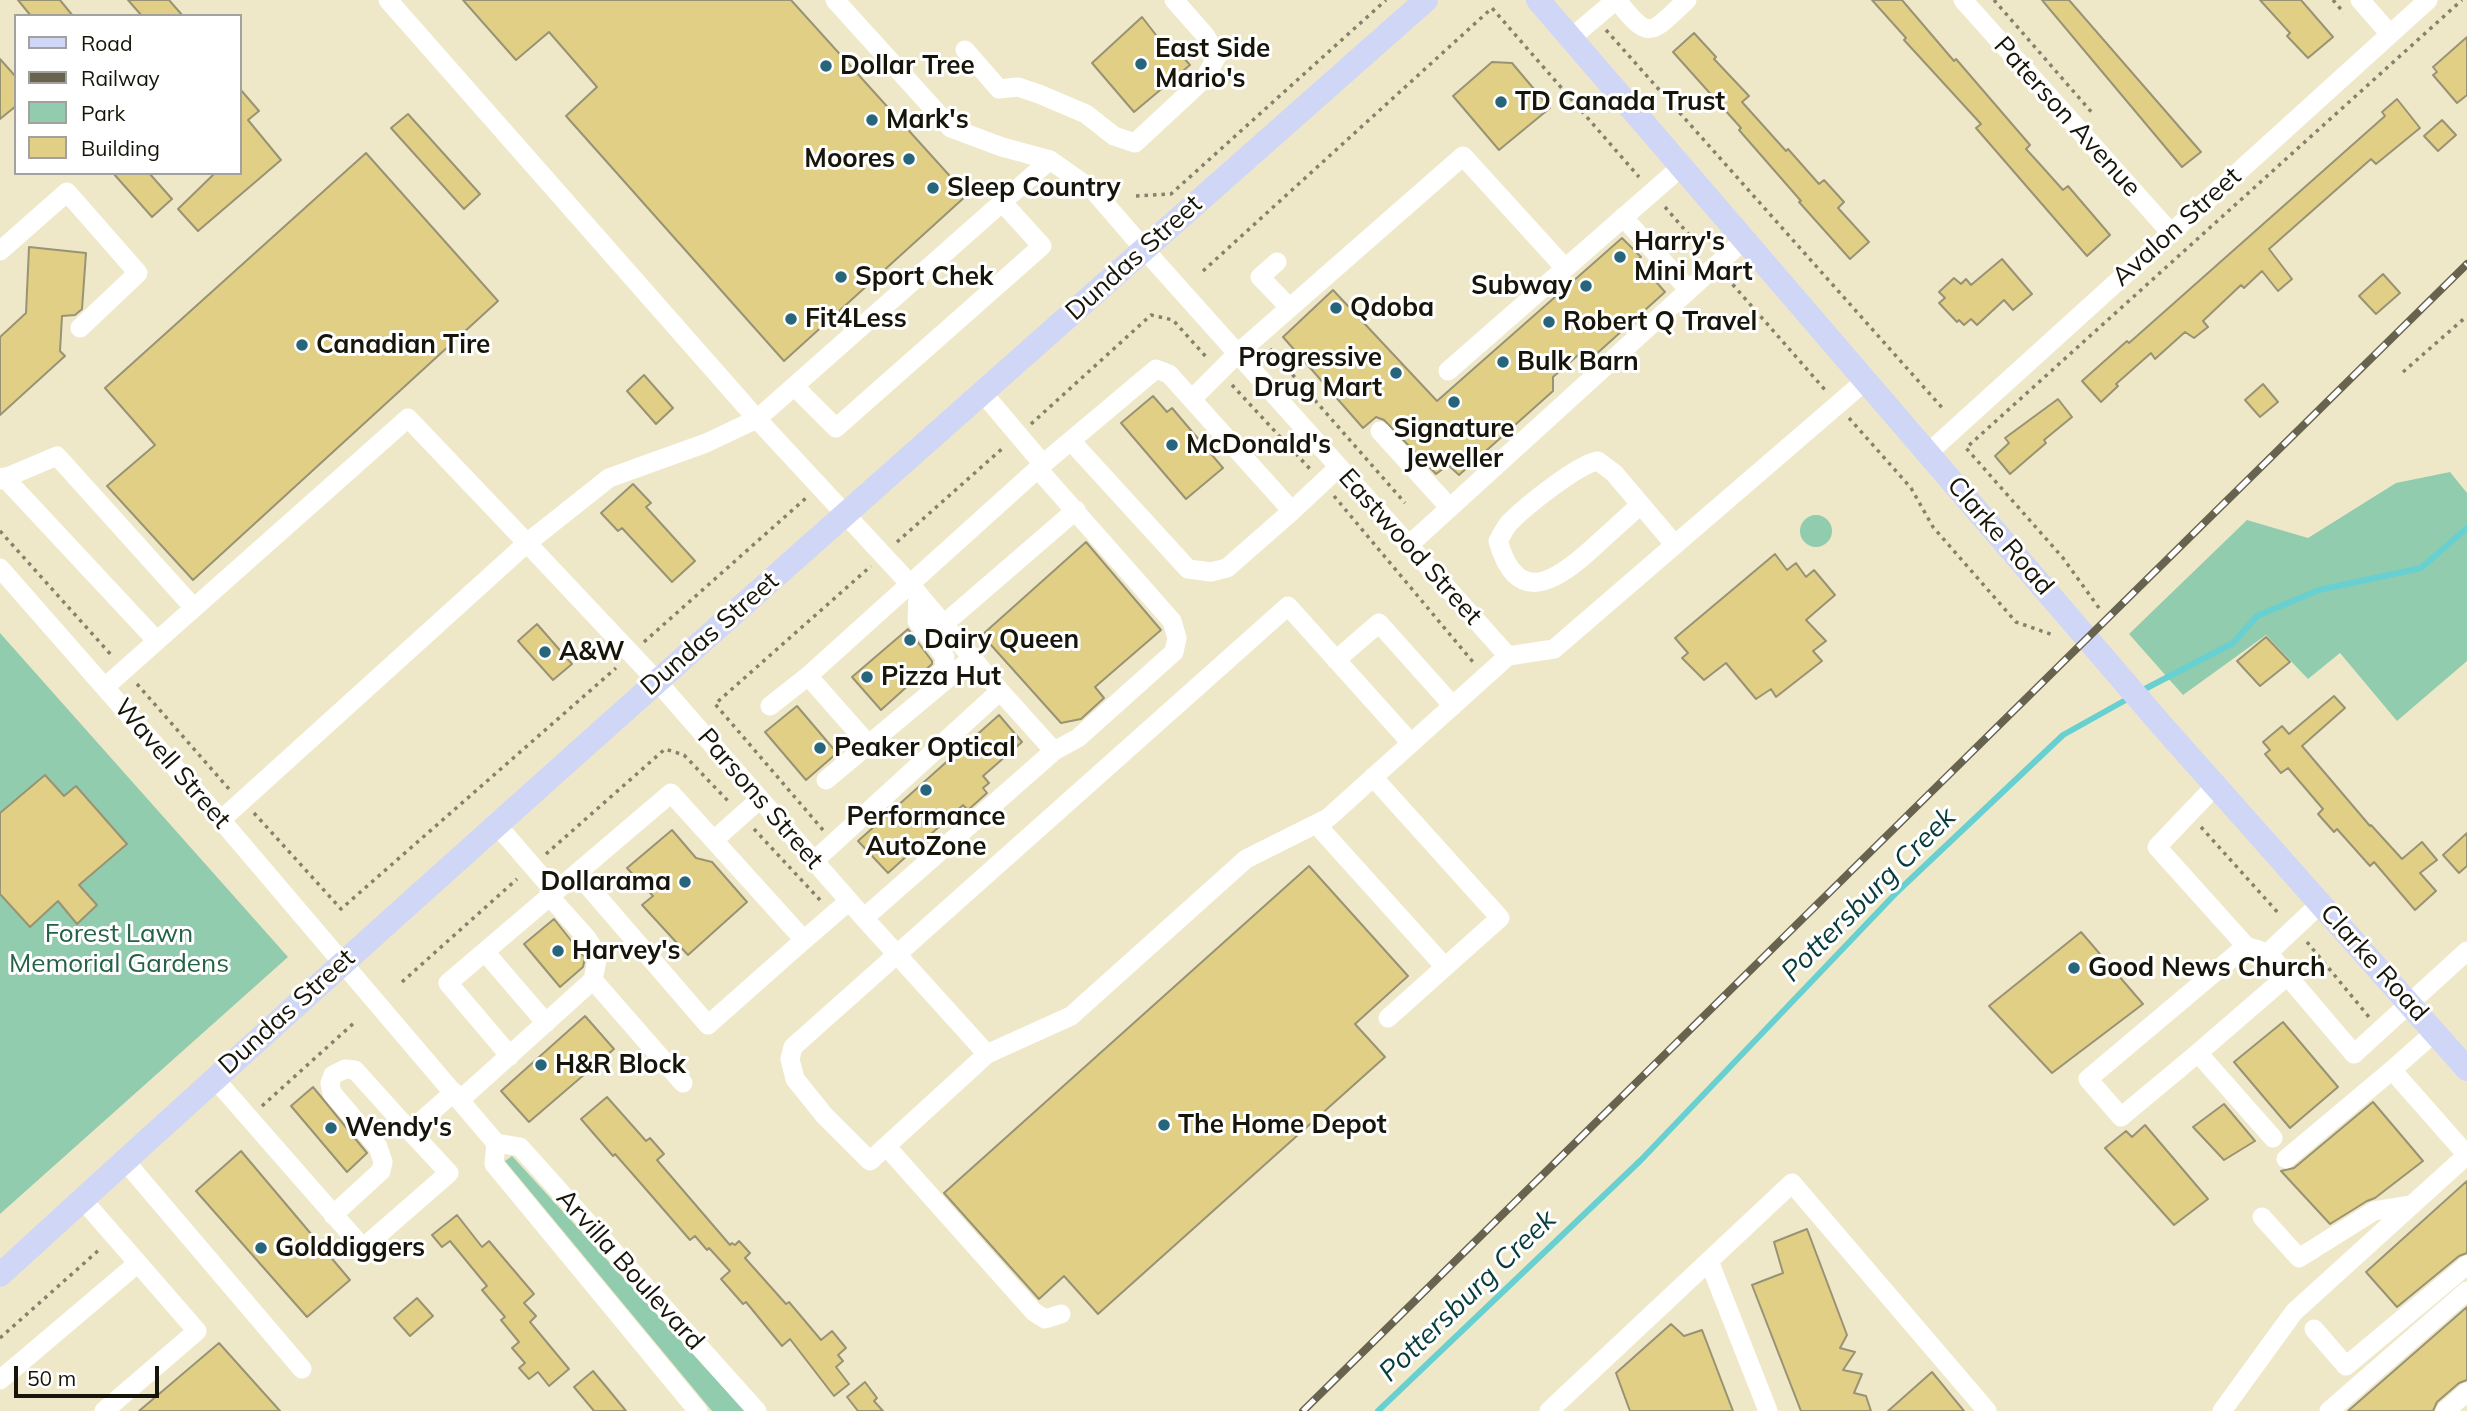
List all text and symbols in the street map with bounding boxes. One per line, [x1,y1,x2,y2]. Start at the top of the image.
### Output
legend [14,14,242,175]
text: Road [81,30,132,56]
street label: Paterson Avenue [1987,31,2147,203]
place label: East Side Mario's [1155,33,1270,94]
place label: Dollar Tree [840,50,975,82]
marker: East Side Mario's [1133,56,1149,72]
marker: Dollar Tree [818,58,834,74]
text: Railway [81,65,160,91]
place label: TD Canada Trust [1515,86,1725,118]
marker: TD Canada Trust [1493,94,1509,110]
text: Park [81,100,125,126]
place label: Mark's [886,104,969,136]
marker: Mark's [864,112,880,128]
text: Building [81,135,160,161]
place label: Moores [804,143,895,175]
marker: Moores [901,151,917,167]
street label: Avalon Street [2106,161,2248,293]
place label: Sleep Country [947,172,1121,204]
marker: Sleep Country [925,180,941,196]
street label: Dundas Street [1059,189,1209,327]
place label: Harry's Mini Mart [1634,226,1753,288]
marker: Harry's Mini Mart [1612,249,1628,265]
place label: Sport Chek [855,261,993,293]
marker: Sport Chek [833,269,849,285]
place label: Subway [1471,270,1572,302]
marker: Subway [1578,278,1594,294]
place label: Qdoba [1350,292,1434,324]
marker: Qdoba [1328,300,1344,316]
place label: Fit4Less [805,303,907,335]
place label: Robert Q Travel [1563,306,1757,338]
marker: Fit4Less [783,311,799,327]
marker: Robert Q Travel [1541,314,1557,330]
place label: Canadian Tire [316,329,490,361]
marker: Canadian Tire [294,337,310,353]
place label: Progressive Drug Mart [1238,342,1382,404]
place label: Bulk Barn [1517,346,1639,378]
marker: Bulk Barn [1495,354,1511,370]
marker: Progressive Drug Mart [1388,365,1404,381]
marker: Signature Jeweller [1446,394,1462,410]
place label: Signature Jeweller [1393,413,1515,474]
place label: McDonald's [1186,429,1331,461]
marker: McDonald's [1164,437,1180,453]
street label: Eastwood Street [1332,463,1488,631]
street label: Clarke Road [1940,470,2060,602]
street label: Dundas Street [635,566,785,702]
place label: Dairy Queen [924,624,1079,656]
marker: Dairy Queen [902,632,918,648]
place label: A&W [559,636,625,668]
marker: A&W [537,644,553,660]
place label: Pizza Hut [881,661,1001,693]
marker: Pizza Hut [859,669,875,685]
street label: Wavell Street [107,693,237,835]
street label: Parsons Street [691,722,829,876]
place label: Peaker Optical [834,732,1016,764]
marker: Peaker Optical [812,740,828,756]
marker: Performance AutoZone [918,782,934,798]
place label: Performance AutoZone [847,801,1005,862]
water label: Pottersburg Creek [1775,801,1963,989]
place label: Dollarama [540,866,671,898]
marker: Dollarama [677,874,693,890]
street label: Clarke Road [2313,898,2435,1028]
park label: Forest Lawn Memorial Gardens [9,918,229,979]
place label: Harvey's [572,935,681,967]
street label: Dundas Street [212,943,362,1081]
marker: Harvey's [550,943,566,959]
place label: Good News Church [2088,952,2326,984]
marker: Good News Church [2066,960,2082,976]
place label: H&R Block [555,1049,686,1081]
marker: H&R Block [533,1057,549,1073]
place label: The Home Depot [1178,1109,1387,1141]
place label: Wendy's [345,1112,452,1144]
marker: The Home Depot [1156,1117,1172,1133]
marker: Wendy's [323,1120,339,1136]
street label: Arvilla Boulevard [550,1183,710,1357]
water label: Pottersburg Creek [1373,1203,1563,1389]
place label: Golddiggers [275,1232,425,1264]
marker: Golddiggers [253,1240,269,1256]
scale bar [18,1352,163,1396]
text: 50 m [27,1365,76,1391]

